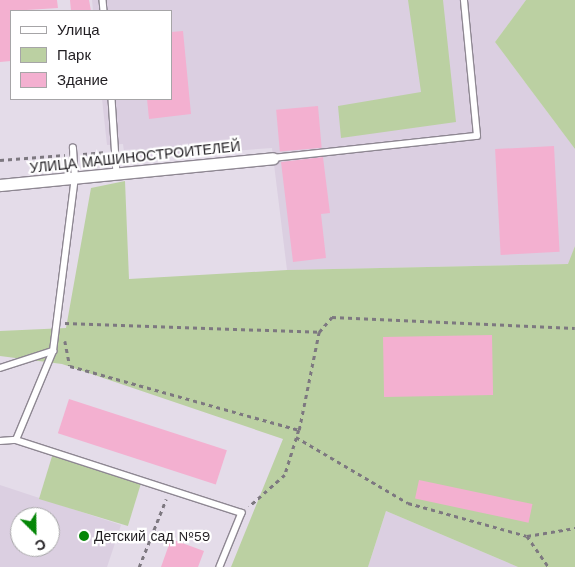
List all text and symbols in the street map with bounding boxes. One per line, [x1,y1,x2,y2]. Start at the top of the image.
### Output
legend [10,10,172,100]
text: Улица [57,21,100,39]
text: Парк [57,46,91,64]
text: Здание [57,71,108,89]
street label: УЛИЦА МАШИНОСТРОИТЕЛЕЙ [29,138,241,176]
north arrow [10,507,60,557]
place label: Детский сад №59 [94,528,210,544]
marker: Детский сад №59 [78,530,90,542]
text: С [33,536,48,554]

